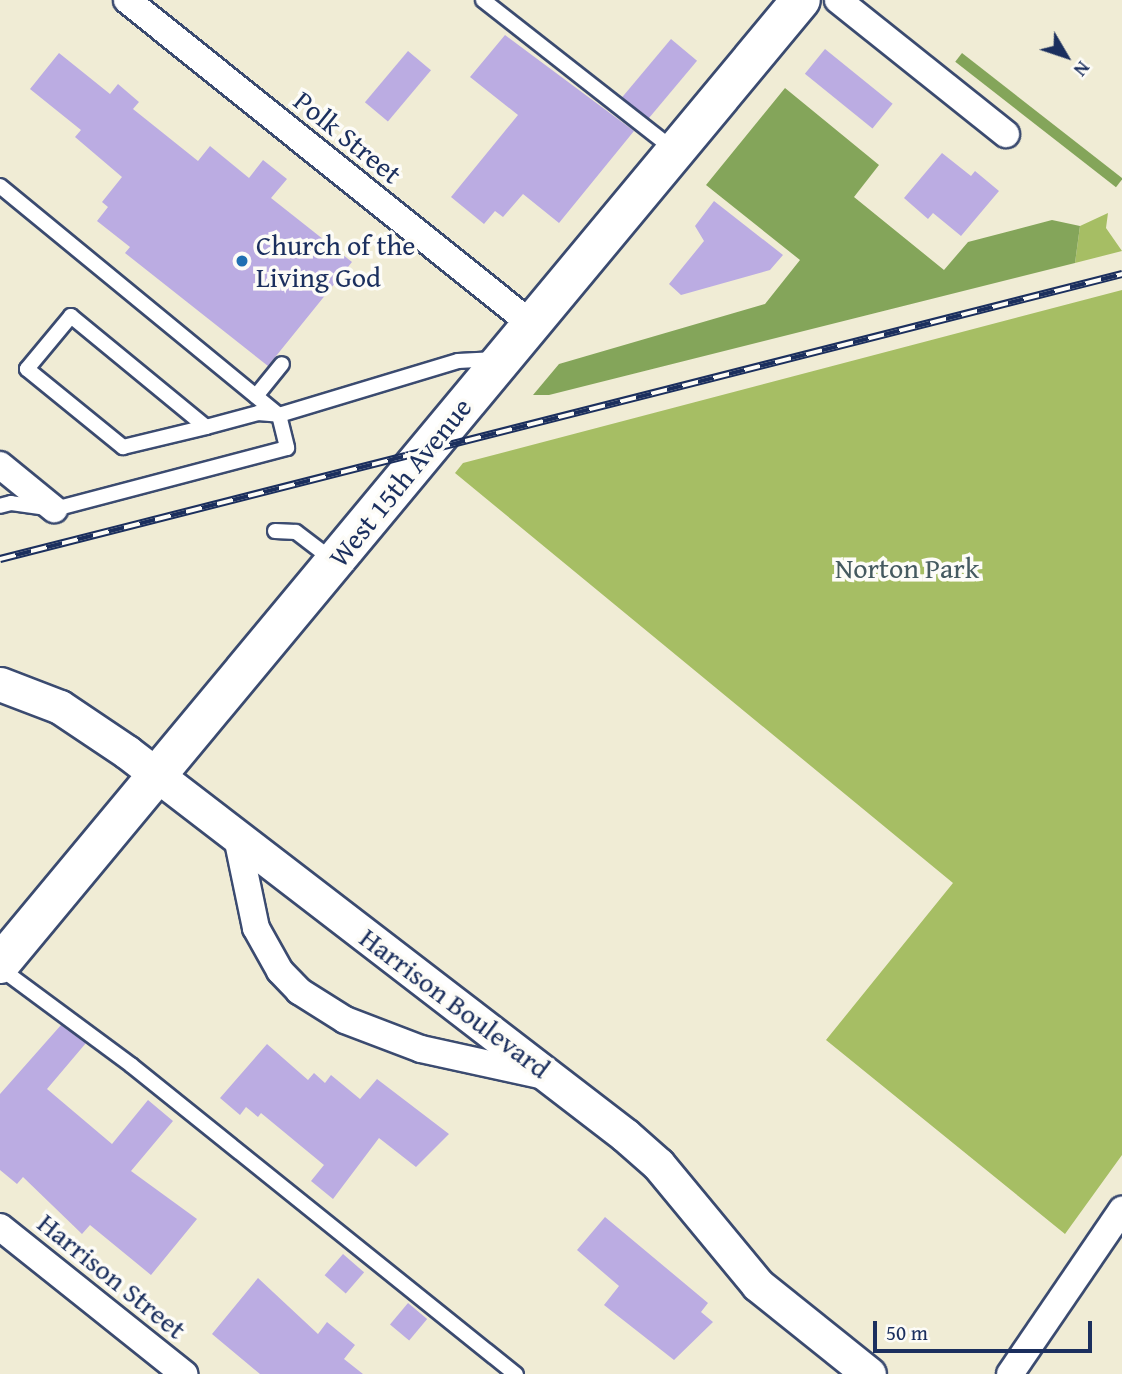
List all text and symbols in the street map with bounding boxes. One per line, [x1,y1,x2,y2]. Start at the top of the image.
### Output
north arrow [1031,21,1101,91]
text: N [1067,55,1097,83]
street label: Polk Street [288,84,408,190]
place label: Church of the Living God [256,228,415,294]
marker: Church of the Living God [234,253,250,269]
street label: West 15th Avenue [322,391,478,573]
park label: Norton Park [835,551,979,585]
street label: Harrison Boulevard [353,921,557,1085]
street label: Harrison Street [31,1206,193,1346]
scale bar [877,1308,1096,1352]
text: 50 m [886,1317,928,1348]

